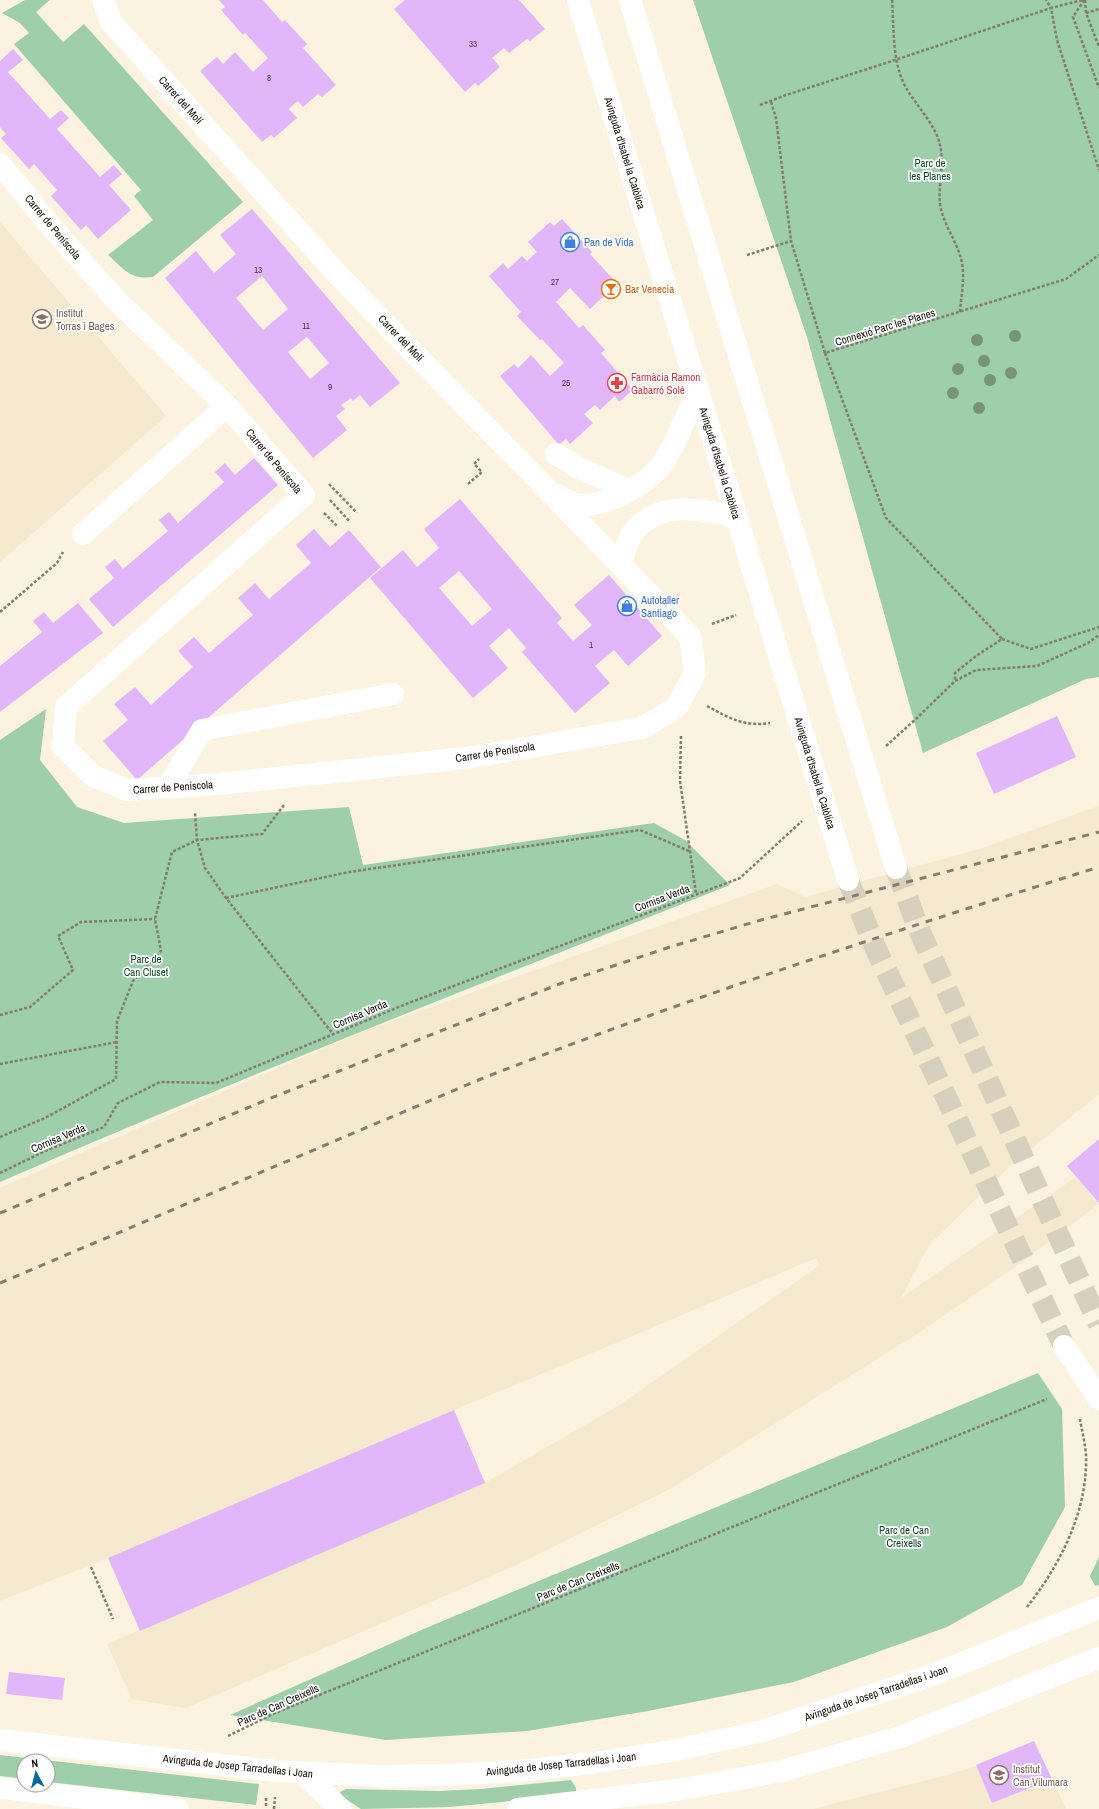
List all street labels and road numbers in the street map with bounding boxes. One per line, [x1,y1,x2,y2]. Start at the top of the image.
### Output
street label: Carrer del Molí [156,73,206,127]
street label: Avinguda d'Isabel la Catòlica [601,94,649,211]
street label: Carrer de Peníscola [22,192,84,262]
street label: Connexió Parc les Planes [833,305,937,349]
street label: Carrer del Molí [375,312,427,365]
street label: Avinguda d'Isabel la Catòlica [696,404,744,521]
street label: Carrer de Peníscola [243,426,305,496]
street label: Avinguda d'Isabel la Catòlica [791,714,839,831]
street label: Carrer de Peníscola [454,739,536,765]
street label: Carrer de Peníscola [133,777,213,797]
street label: Cornisa Verda [633,881,691,915]
street label: Cornisa Verda [331,996,389,1032]
street label: Cornisa Verda [29,1120,87,1156]
street label: Parc de Can Creixells [535,1558,622,1604]
street label: Avinguda de Josep Tarradellas i Joan [801,1662,950,1724]
street label: Parc de Can Creixells [235,1681,321,1729]
street label: Avinguda de Josep Tarradellas i Joan [484,1749,637,1779]
street label: Avinguda de Josep Tarradellas i Joan [161,1751,314,1781]

